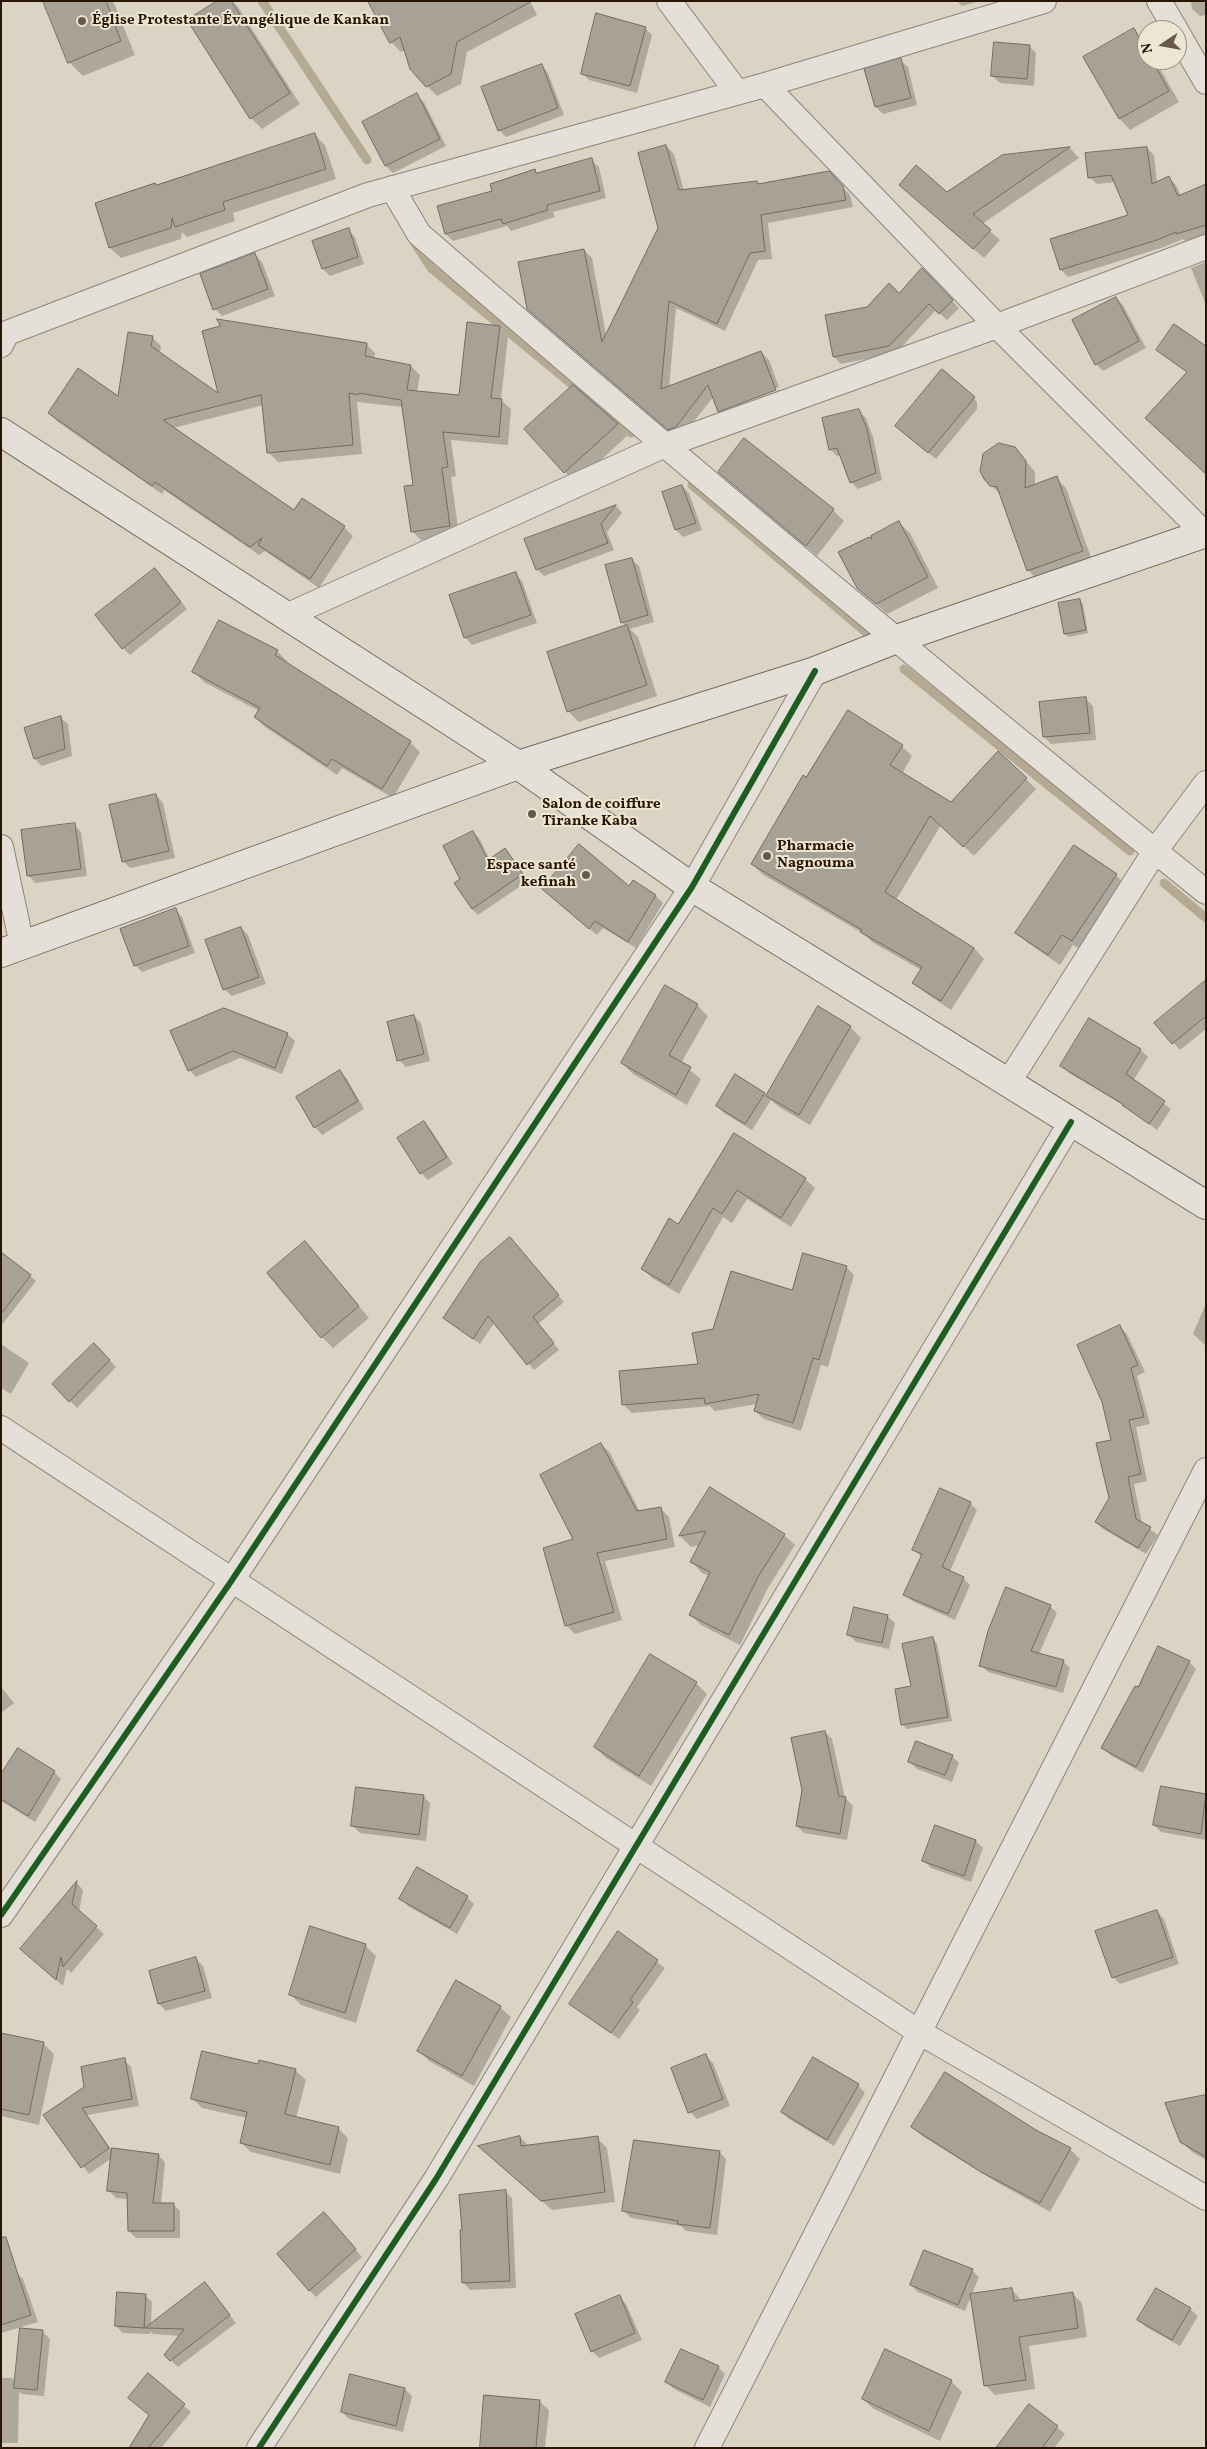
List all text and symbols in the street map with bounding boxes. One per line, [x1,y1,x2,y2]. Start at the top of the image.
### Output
place label: Église Protestante Évangélique de Kankan [92,12,389,30]
marker: Église Protestante Évangélique de Kankan [76,15,88,27]
north arrow [1137,20,1187,70]
text: N [1137,41,1158,55]
place label: Salon de coiffure Tiranke Kaba [542,796,661,831]
marker: Salon de coiffure Tiranke Kaba [526,808,538,820]
place label: Pharmacie Nagnouma [777,838,854,873]
marker: Pharmacie Nagnouma [761,850,773,862]
place label: Espace santé kefinah [486,857,576,892]
marker: Espace santé kefinah [580,869,592,881]

